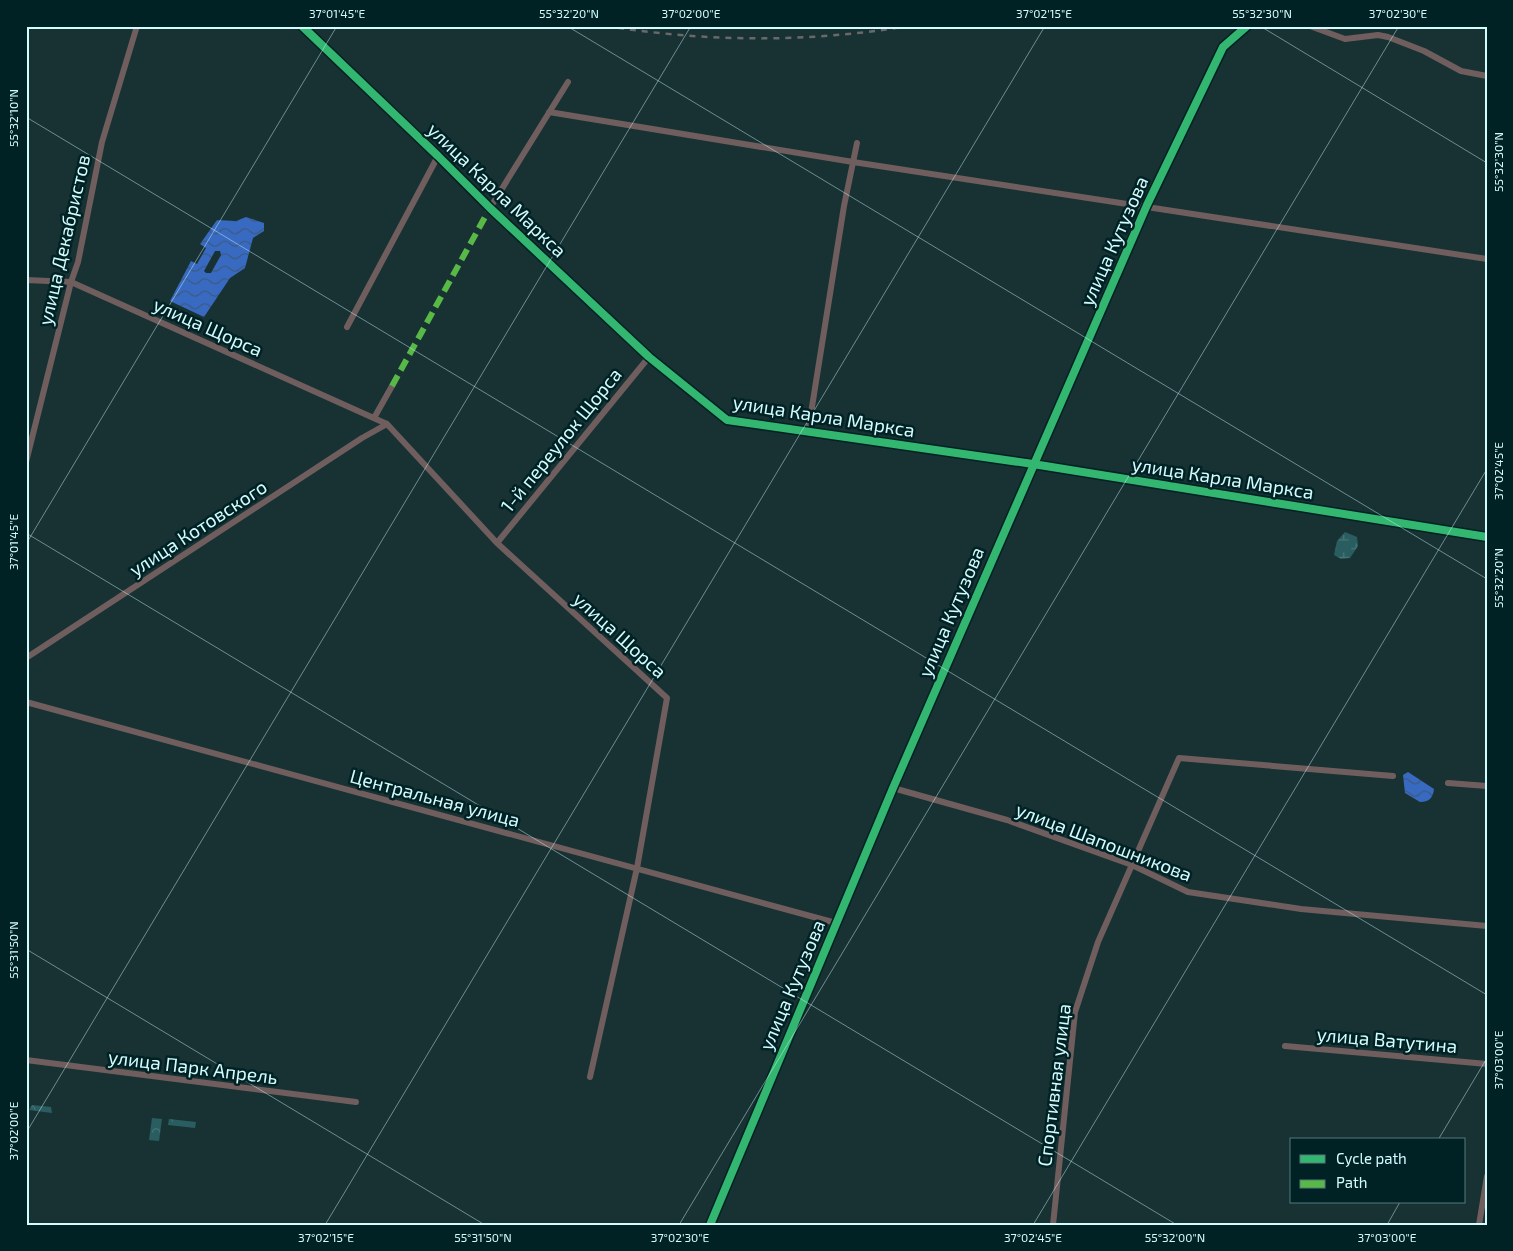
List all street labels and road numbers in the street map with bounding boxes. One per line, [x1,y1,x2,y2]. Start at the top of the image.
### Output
street label: улица Карла Маркса [423,118,571,262]
street label: улица Декабристов [33,152,95,328]
street label: улица Кутузова [1075,173,1153,309]
street label: улица Щорса [150,292,266,362]
street label: 1-й переулок Щорса [495,363,627,517]
street label: улица Карла Маркса [731,390,917,442]
street label: улица Карла Маркса [1130,452,1316,504]
street label: улица Котовского [125,474,271,582]
street label: улица Кутузова [913,543,989,681]
street label: улица Щорса [568,587,672,683]
street label: Центральная улица [347,764,523,832]
street label: улица Шапошникова [1013,797,1195,887]
street label: улица Кутузова [754,916,830,1054]
street label: Спортивная улица [1032,1002,1076,1168]
street label: улица Ватутина [1316,1022,1458,1058]
street label: улица Парк Апрель [107,1045,279,1089]

